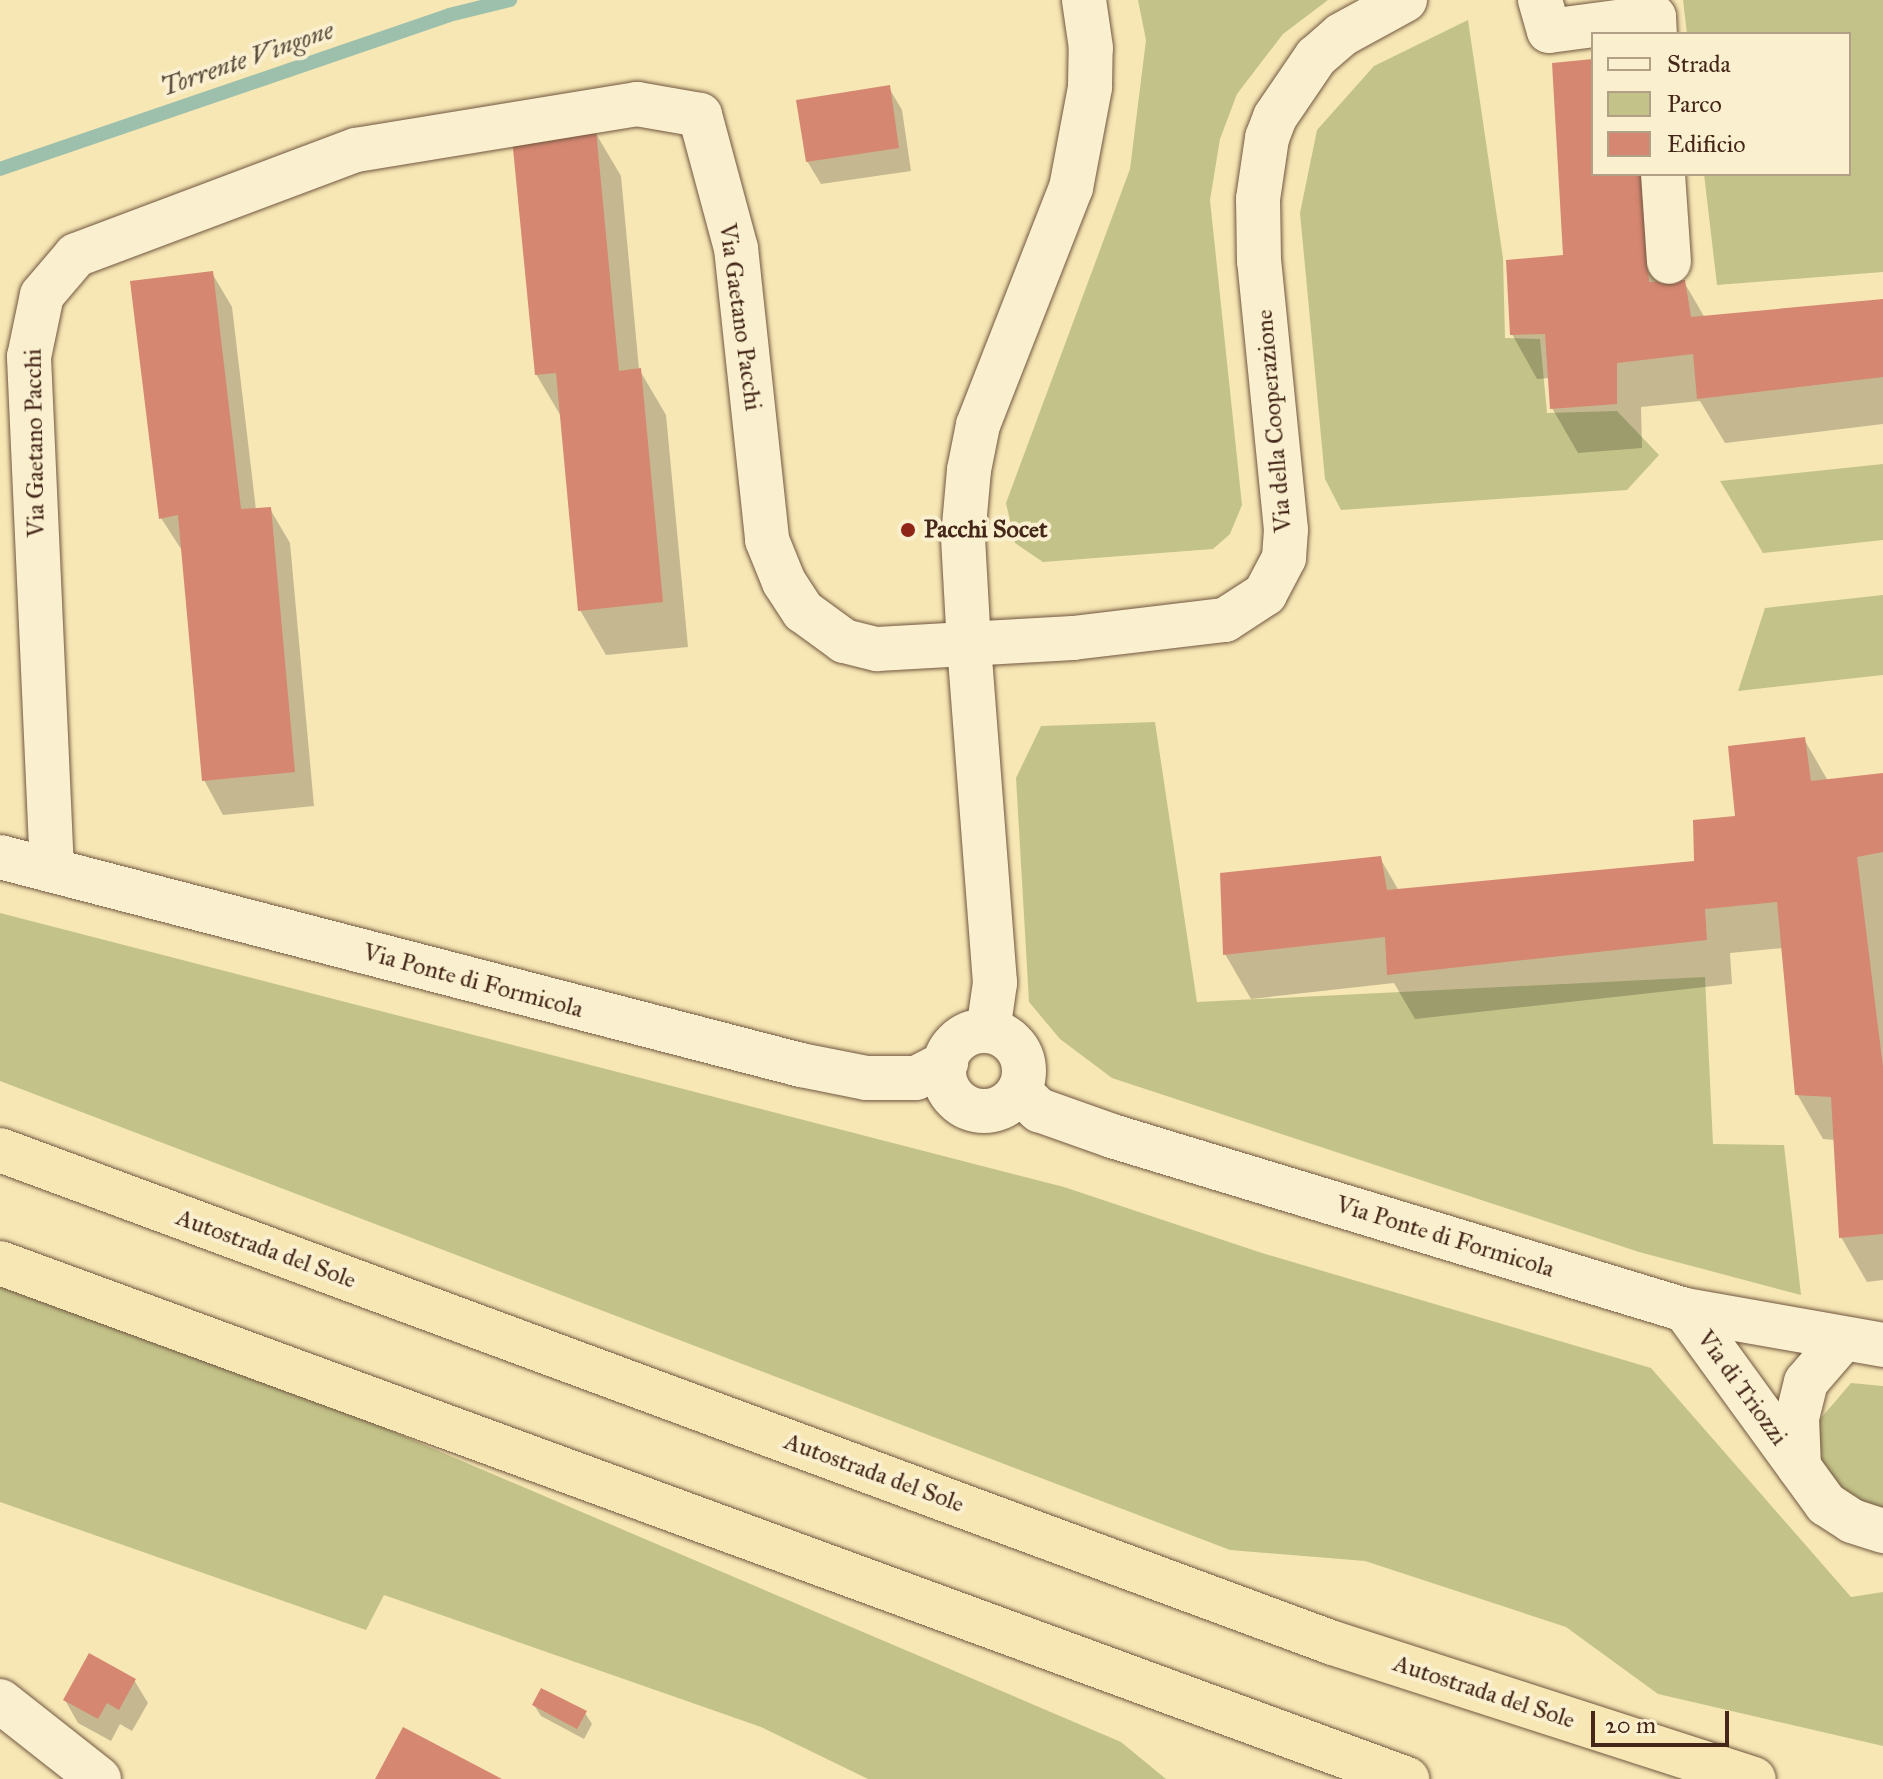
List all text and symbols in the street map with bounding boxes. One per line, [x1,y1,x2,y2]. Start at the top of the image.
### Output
water label: Torrente Vingone [156,15,338,103]
legend [1591,32,1851,176]
text: Strada [1667,49,1731,79]
text: Parco [1667,89,1722,119]
text: Edificio [1667,129,1746,159]
street label: Via Gaetano Pacchi [713,221,767,413]
street label: Via della Cooperazione [1250,308,1298,534]
street label: Via Gaetano Pacchi [19,348,51,538]
place label: Pacchi Socet [924,516,1047,544]
marker: Pacchi Socet [899,521,917,539]
street label: Via Ponte di Formicola [360,938,586,1024]
street label: Via Ponte di Formicola [1333,1190,1557,1284]
street label: Autostrada del Sole [172,1203,360,1295]
street label: Via di Triozzi [1691,1325,1793,1451]
street label: Autostrada del Sole [780,1427,968,1519]
street label: Autostrada del Sole [1390,1649,1578,1735]
scale bar [1595,1695,1733,1745]
text: 20 m [1605,1710,1656,1740]

